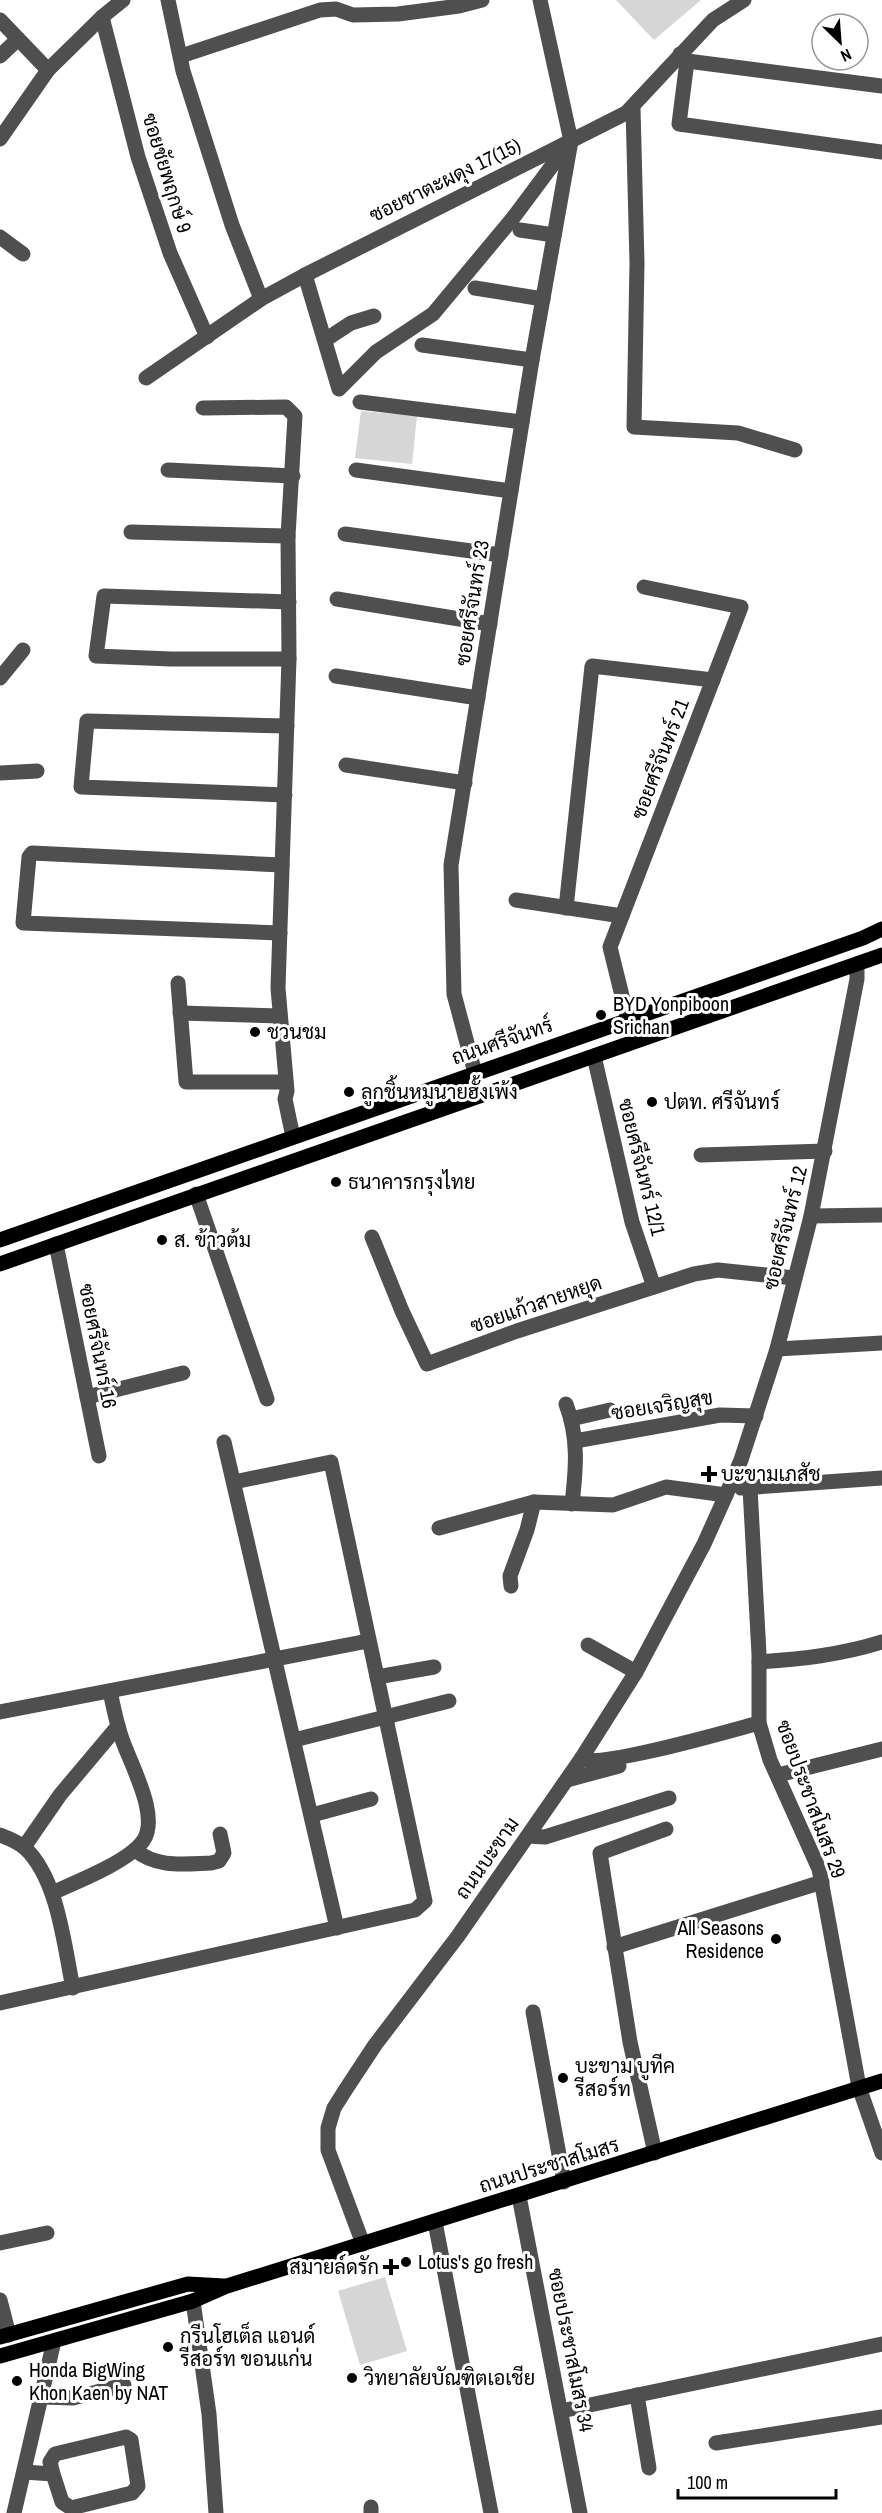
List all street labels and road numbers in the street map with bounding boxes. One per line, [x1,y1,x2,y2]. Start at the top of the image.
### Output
street label: ซอยชัยพฤกษ์ 9 [136,110,198,236]
street label: ซอยชาตะผดุง 17(15) [365,131,525,229]
street label: ซอยศรีจันทร์ 23 [448,538,495,668]
street label: ซอยศรีจันทร์ 21 [624,695,695,823]
street label: ถนนศรีจันทร์ [448,1011,556,1070]
street label: ซอยศรีจันทร์ 12/1 [612,1096,673,1238]
street label: ซอยศรีจันทร์ 12 [756,1163,813,1293]
street label: ซอยแก้วสายหยุด [466,1268,606,1340]
street label: ซอยศรีจันทร์ 16 [73,1281,124,1411]
street label: ซอยเจริญสุข [609,1383,715,1427]
street label: ซอยประชาสโมสร 29 [770,1716,853,1882]
street label: ถนนบะขาม [448,1811,525,1904]
street label: ถนนประชาสโมสร [476,2130,622,2199]
street label: ซอยประชาสโมสร 34 [542,2266,601,2434]

